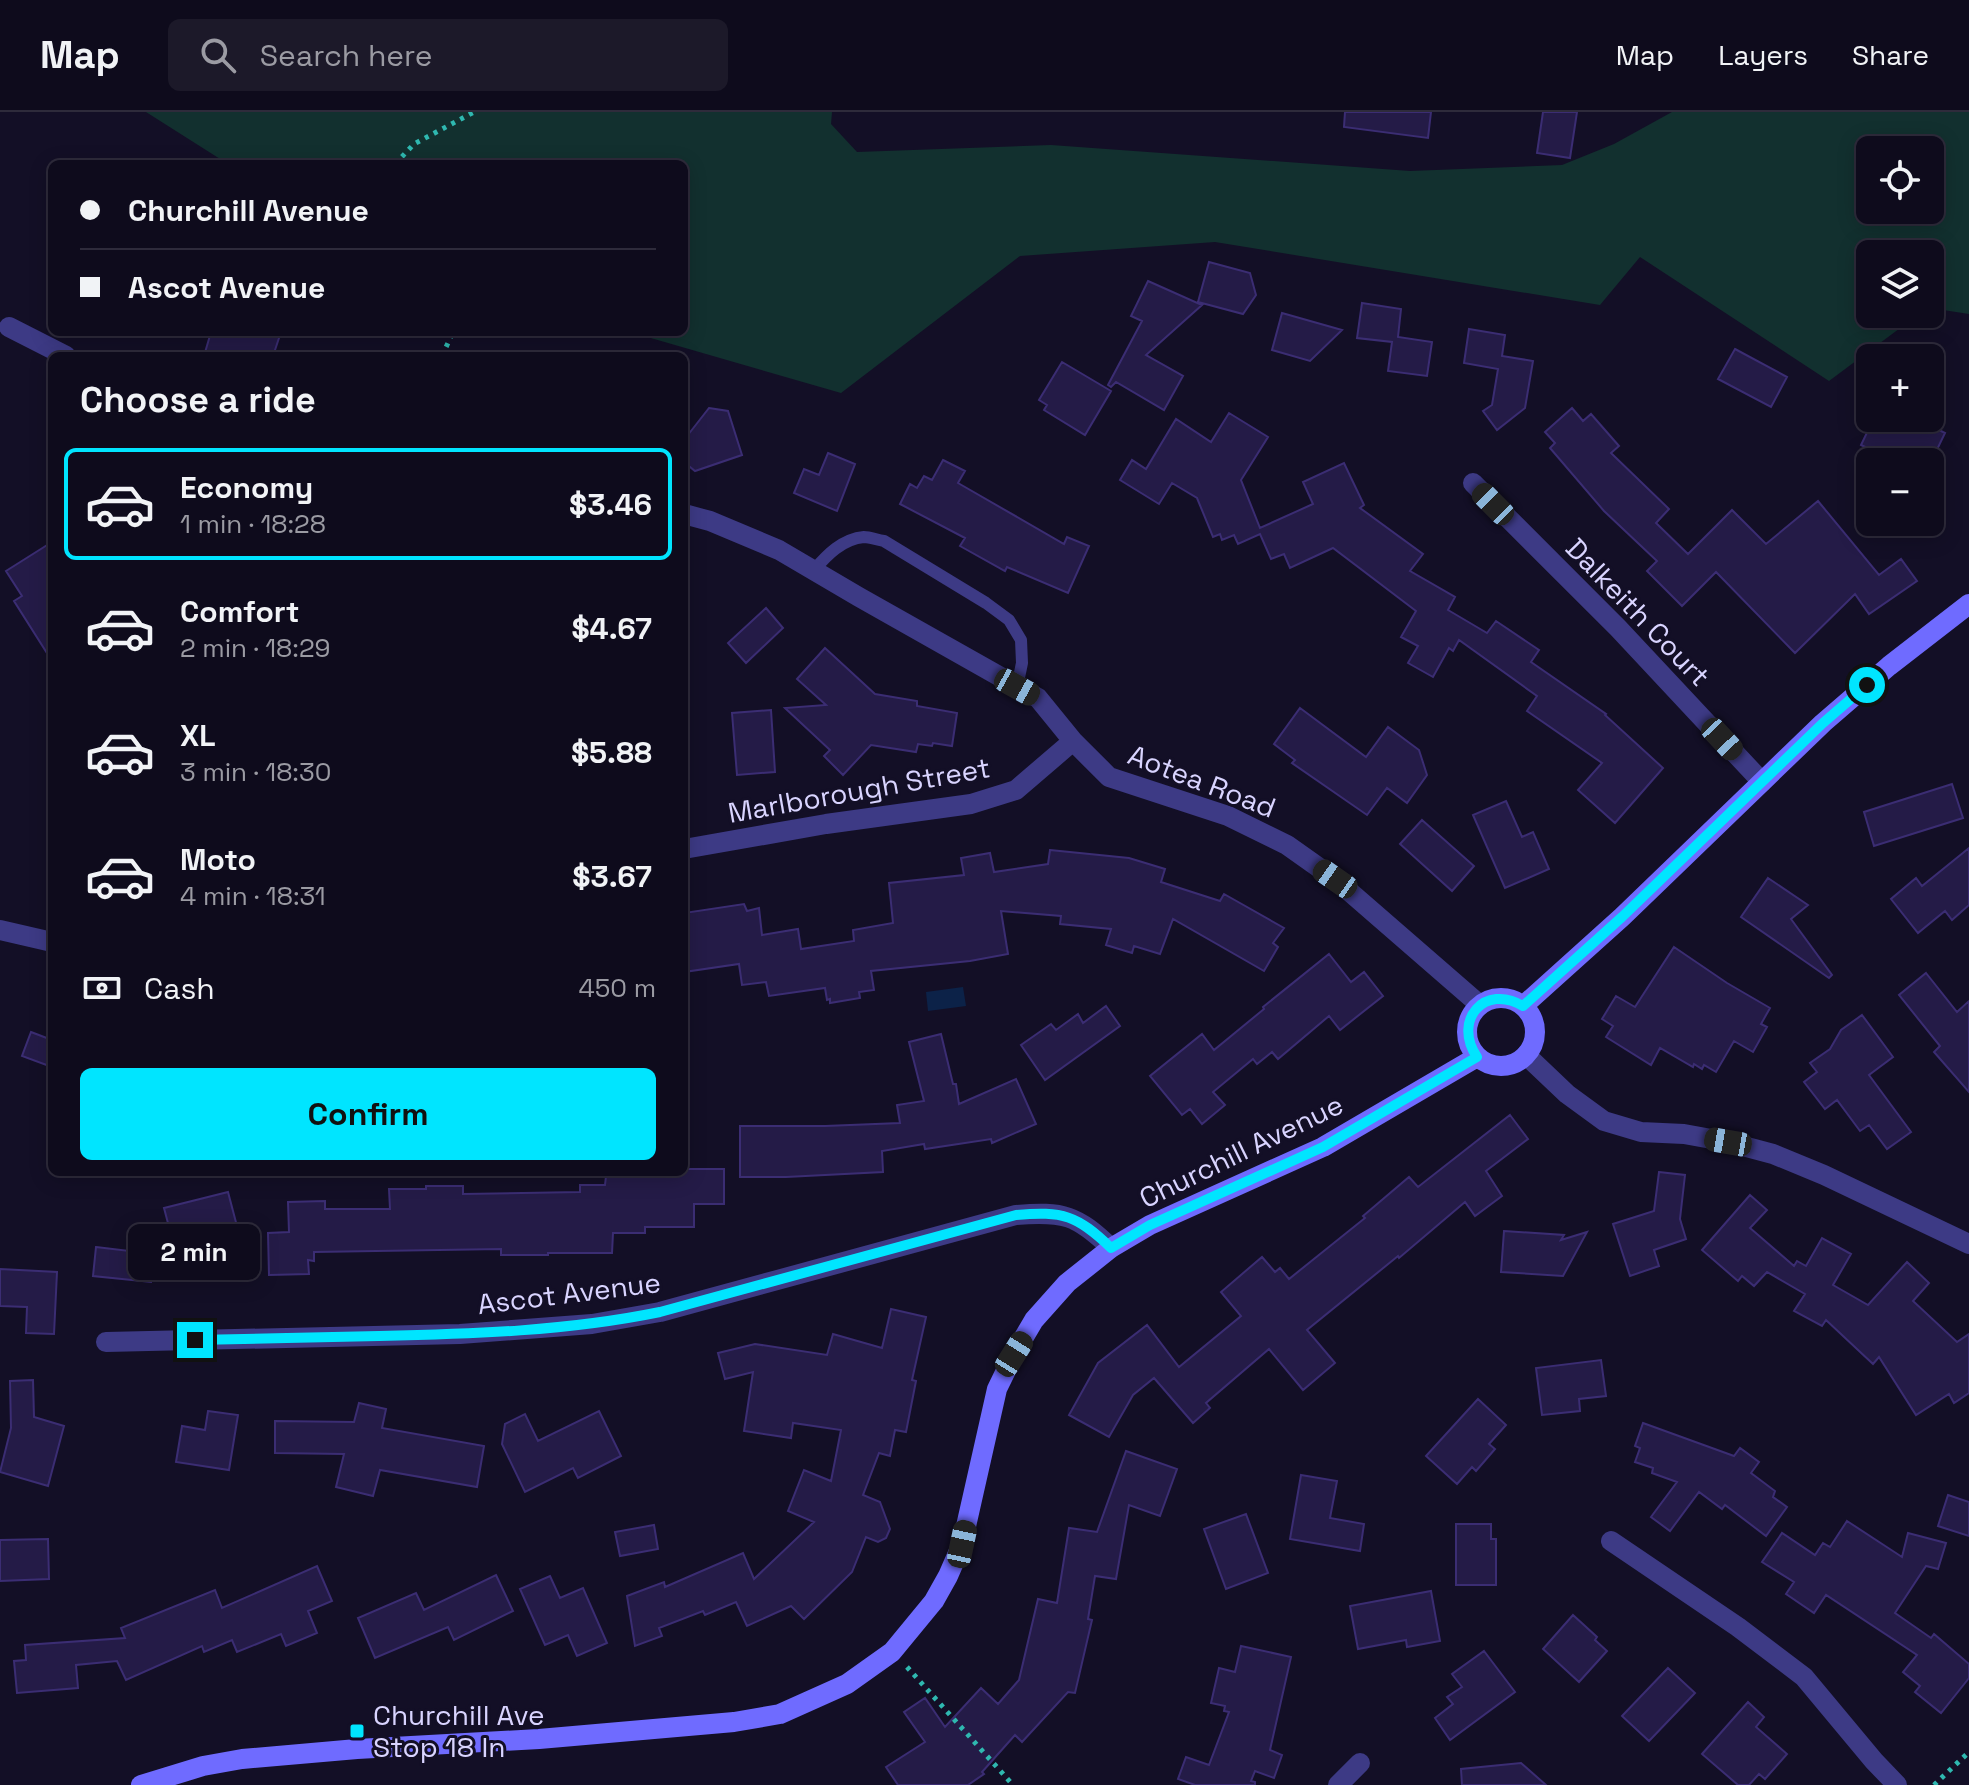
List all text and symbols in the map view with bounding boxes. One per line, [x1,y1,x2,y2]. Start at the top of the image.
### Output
search box [168,19,728,91]
text: Map [40,31,120,79]
icon: search [196,33,240,77]
text: Search here [260,36,433,75]
text: Map [1616,37,1674,73]
text: Layers [1718,37,1808,73]
text: Share [1852,37,1929,73]
map controls [1856,136,1944,536]
button: locate [1856,136,1944,224]
text: Churchill Avenue [128,191,369,230]
button: layers [1856,240,1944,328]
text: Ascot Avenue [128,268,325,307]
button: + [1856,344,1944,432]
text: Choose a ride [80,377,316,423]
button: − [1856,448,1944,536]
icon: car [84,468,156,540]
text: Economy [180,468,313,507]
car [1468,479,1518,529]
text: $3.46 [569,485,652,524]
text: 1 min · 18:28 [180,507,326,541]
street label: Dalkeith Court [1558,530,1718,694]
icon: car [84,592,156,664]
text: Comfort [180,592,299,631]
text: $4.67 [571,609,652,648]
text: 2 min · 18:29 [180,631,330,665]
car [990,665,1044,709]
route start [1849,667,1885,703]
car [1697,713,1747,765]
icon: car [84,716,156,788]
text: XL [180,716,216,755]
text: $5.88 [571,733,652,772]
street label: Aotea Road [1123,736,1281,826]
street label: Marlborough Street [725,749,993,831]
text: 3 min · 18:30 [180,755,331,789]
icon: car [84,840,156,912]
text: Moto [180,840,256,879]
car [1308,855,1362,903]
text: $3.67 [572,857,652,896]
text: 4 min · 18:31 [180,879,326,913]
icon: cash [80,966,124,1010]
text: Cash [144,969,215,1008]
text: 450 m [578,971,656,1005]
button: Confirm [80,1068,656,1160]
street label: Churchill Avenue [1133,1086,1349,1216]
car [1702,1126,1754,1158]
callout: 2 min [129,1224,261,1280]
text: 2 min [160,1235,228,1269]
street label: Ascot Avenue [475,1264,663,1322]
route end [177,1322,213,1358]
car [991,1327,1037,1381]
car [945,1518,979,1570]
place label: Churchill Ave Stop 18 In [373,1697,545,1765]
marker: Churchill Ave Stop 18 In [348,1722,366,1740]

